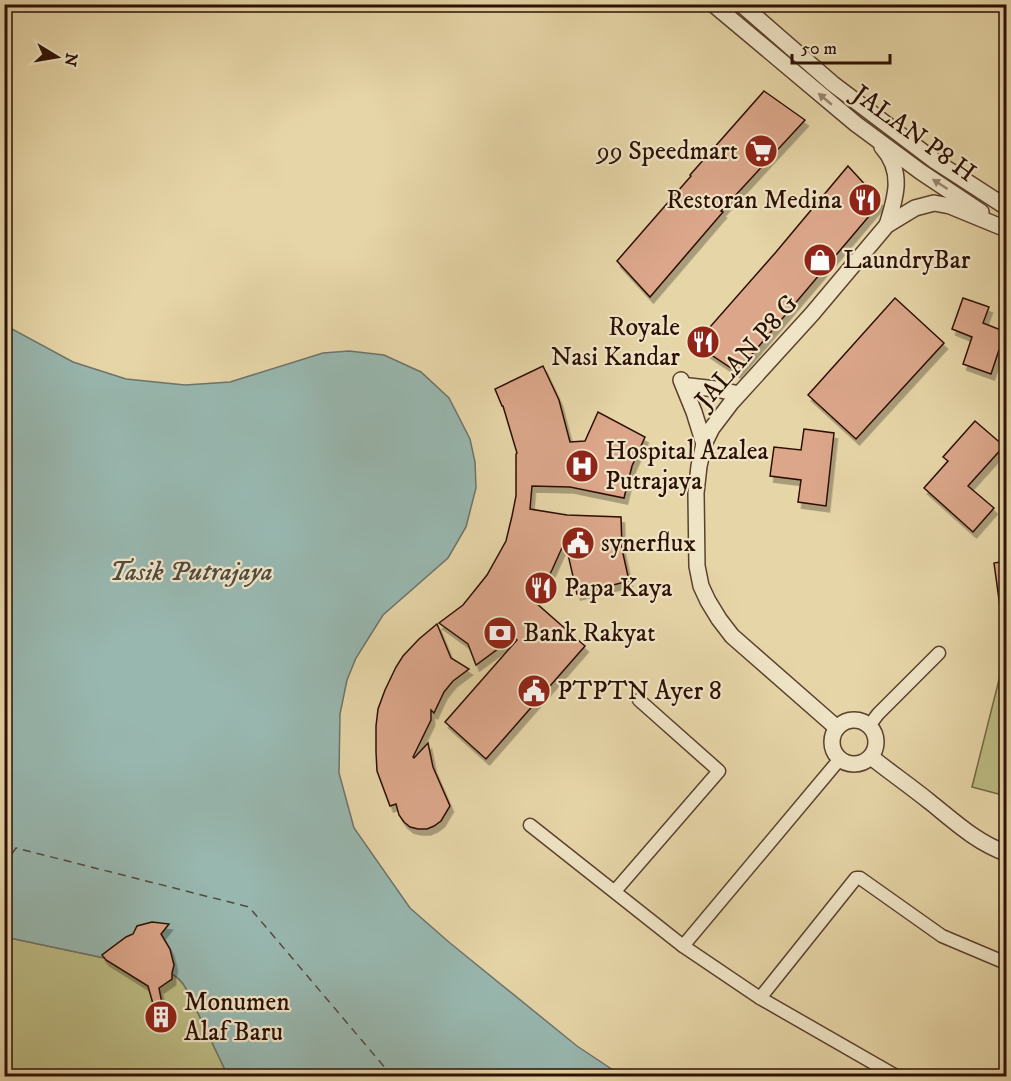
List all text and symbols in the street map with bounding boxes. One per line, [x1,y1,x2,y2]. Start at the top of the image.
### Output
north arrow [27,27,87,87]
scale bar [792,27,890,65]
text: 50 m [801,38,837,60]
text: N [60,51,82,68]
street label: JALAN P8 H [844,77,982,190]
one-way arrow [817,93,833,106]
supermarket icon: 99 Speedmart [743,133,779,169]
place label: 99 Speedmart [595,135,738,168]
one-way arrow [932,179,948,190]
restaurant icon: Restoran Medina [847,182,883,218]
place label: Restoran Medina [666,184,842,217]
shop icon: LaundryBar [802,242,838,278]
place label: LaundryBar [843,244,971,277]
street label: JALAN P8 G [687,288,806,418]
place label: Royale Nasi Kandar [551,311,680,374]
restaurant icon: Royale Nasi Kandar [685,324,721,360]
place label: Hospital Azalea Putrajaya [605,435,769,498]
hospital icon: Hospital Azalea Putrajaya [564,448,600,484]
public building icon: synerflux [560,525,596,561]
place label: synerflux [601,527,696,560]
water label: Tasik Putrajaya [109,555,273,589]
restaurant icon: Papa Kaya [523,570,559,606]
place label: Papa Kaya [564,572,672,605]
bank icon: Bank Rakyat [482,615,518,651]
place label: Bank Rakyat [523,617,655,650]
public building icon: PTPTN Ayer 8 [516,673,552,709]
place label: PTPTN Ayer 8 [557,675,722,708]
place label: Monumen Alaf Baru [184,986,290,1049]
building icon: Monumen Alaf Baru [143,999,179,1035]

